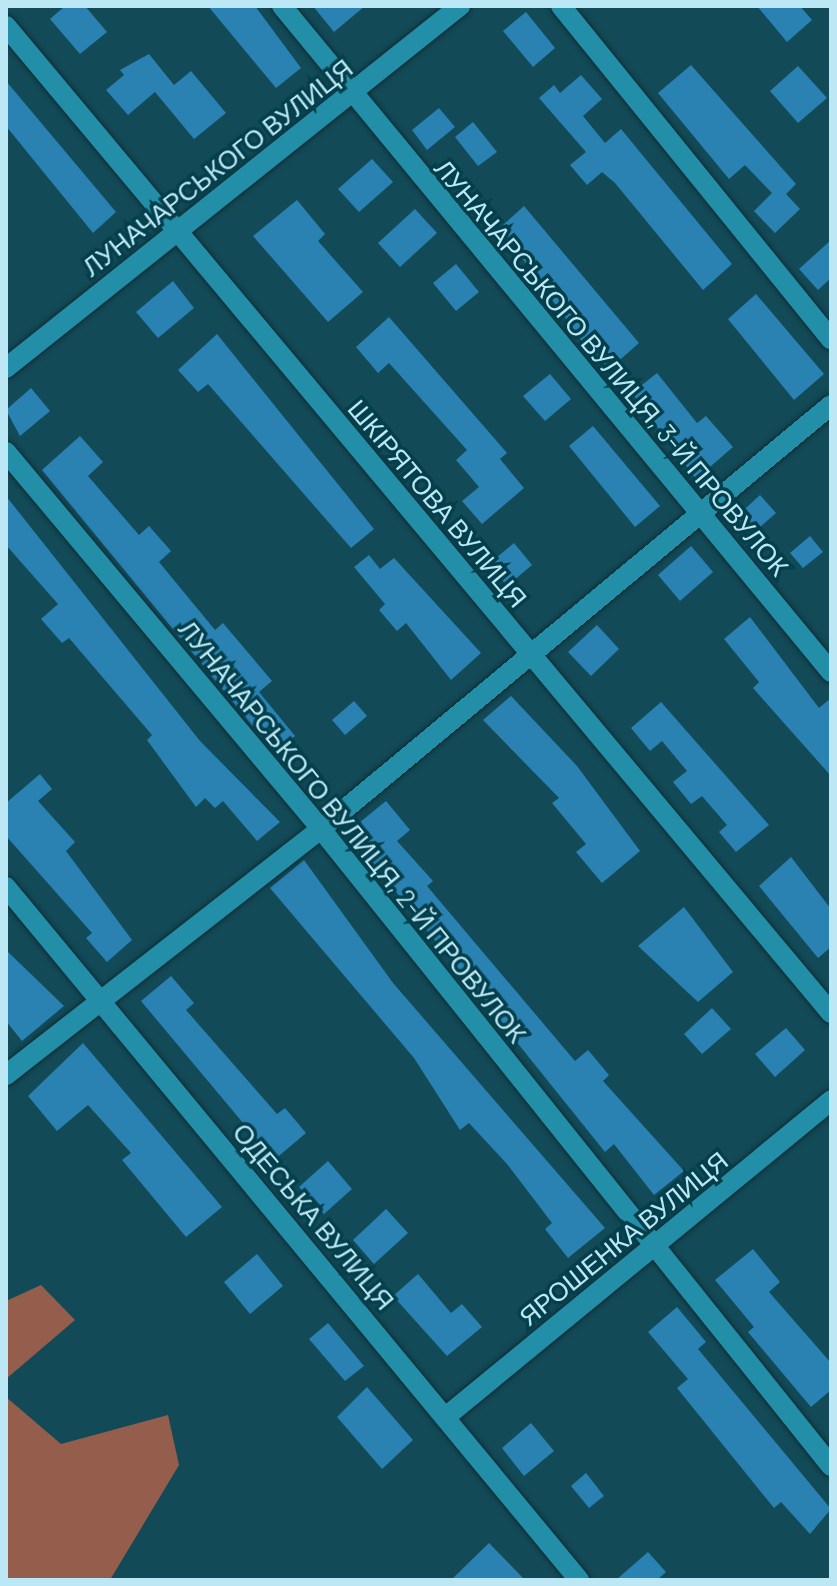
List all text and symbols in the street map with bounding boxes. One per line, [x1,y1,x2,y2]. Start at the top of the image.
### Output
street label: ЛУНАЧАРСЬКОГО ВУЛИЦЯ [76,52,358,282]
street label: ЛУНАЧАРСЬКОГО ВУЛИЦЯ, 3-Й ПРОВУЛОК [428,152,796,582]
street label: ШКІРЯТОВА ВУЛИЦЯ [342,393,534,613]
street label: ЛУНАЧАРСЬКОГО ВУЛИЦЯ, 2-Й ПРОВУЛОК [173,613,533,1049]
street label: ОДЕСЬКА ВУЛИЦЯ [227,1116,401,1316]
street label: ЯРОШЕНКА ВУЛИЦЯ [512,1144,734,1332]

